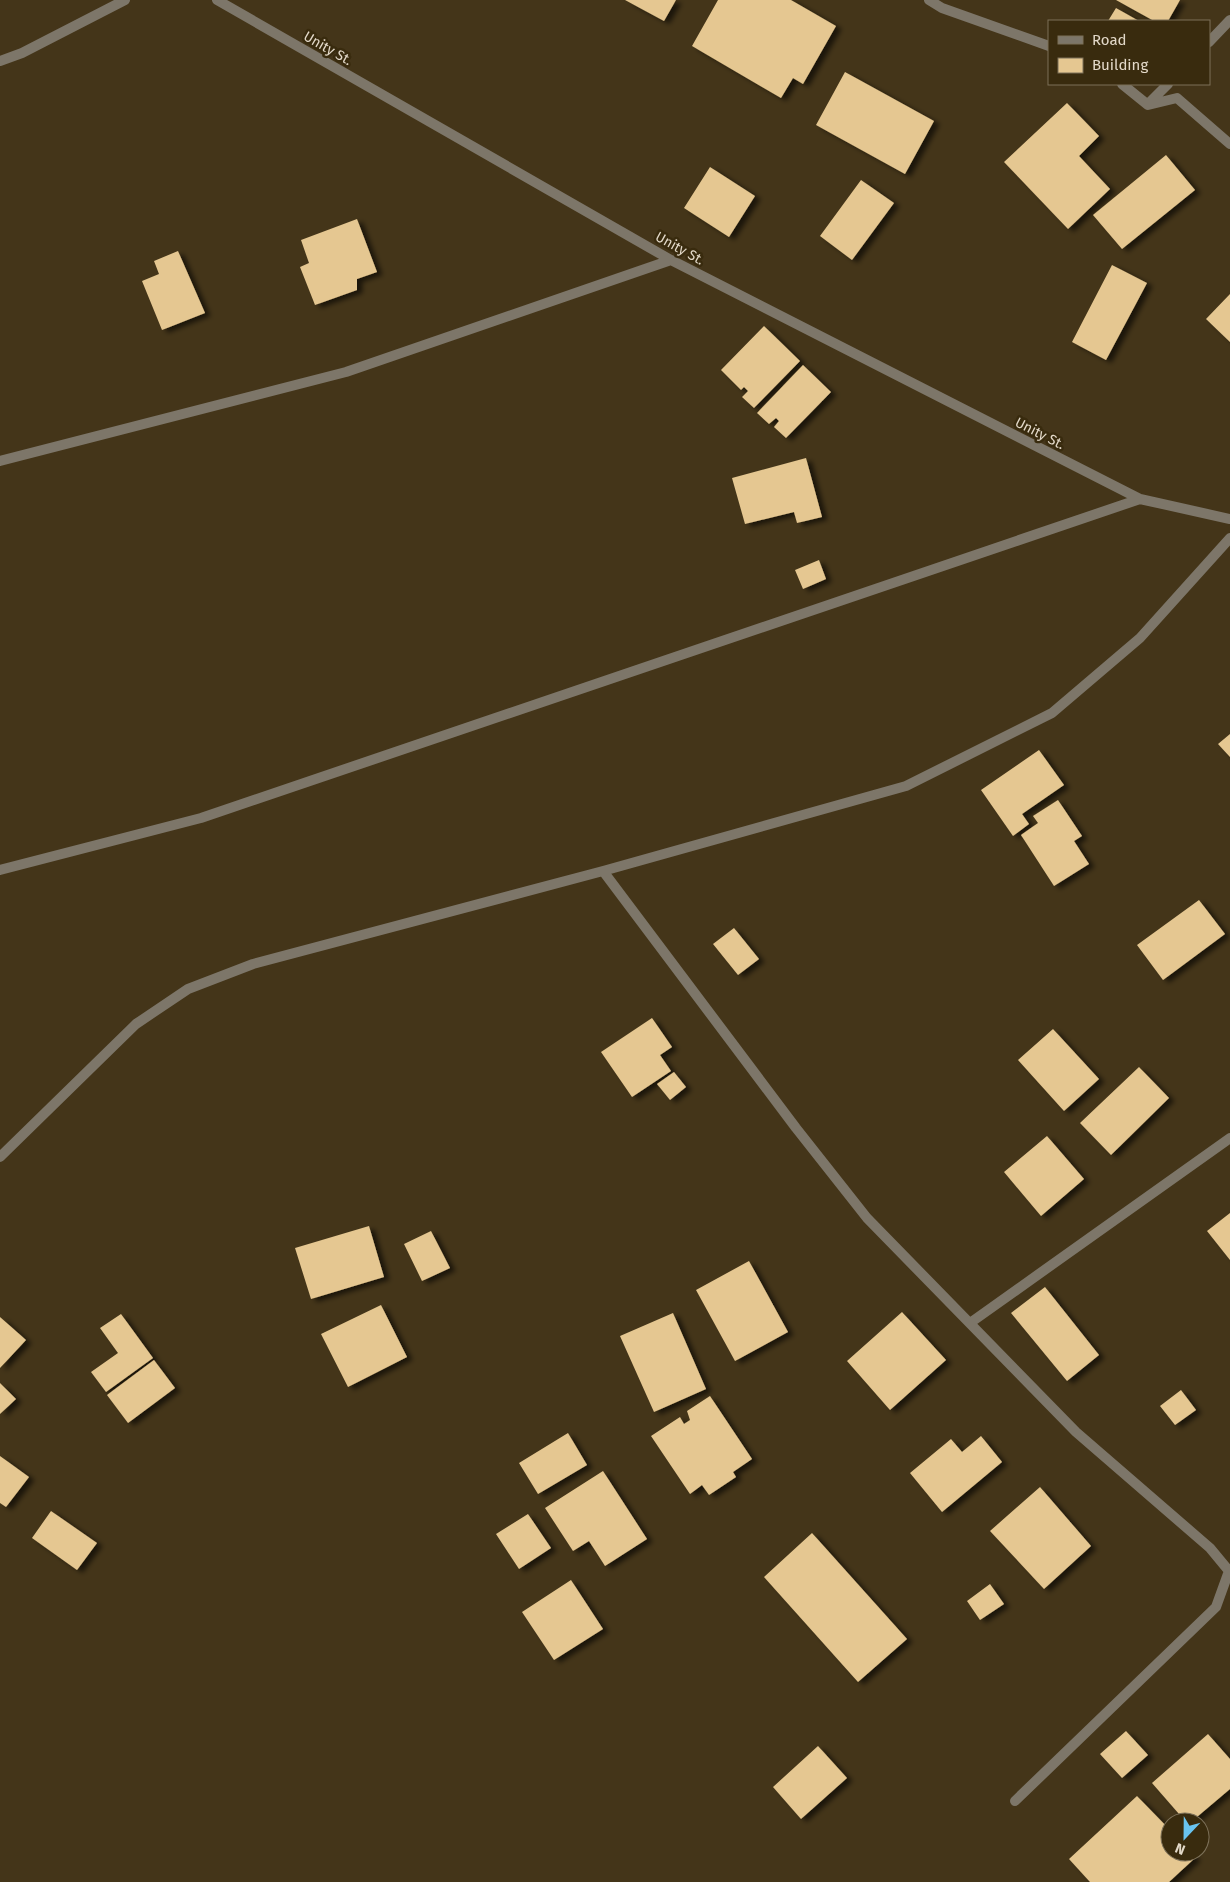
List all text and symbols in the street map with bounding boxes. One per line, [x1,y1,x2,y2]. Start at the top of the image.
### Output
legend [1048,20,1210,85]
street label: Unity St. [301,28,355,69]
text: Road [1092,31,1127,49]
text: Building [1092,56,1148,74]
street label: Unity St. [652,228,707,269]
street label: Unity St. [1012,414,1067,453]
north arrow [1160,1812,1210,1862]
text: N [1173,1839,1188,1858]

